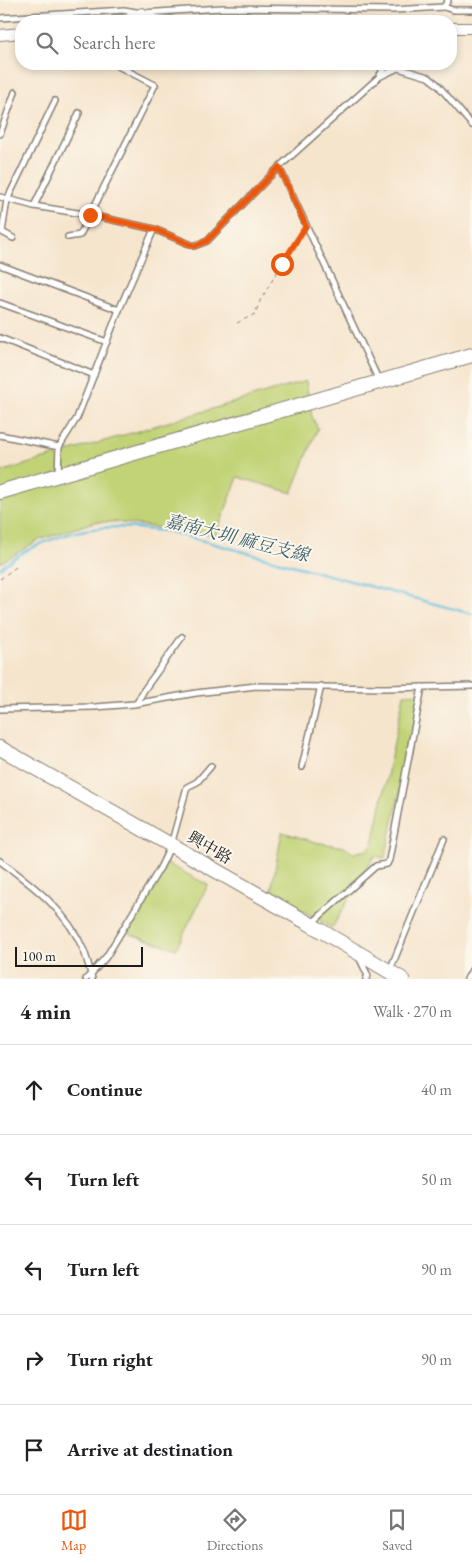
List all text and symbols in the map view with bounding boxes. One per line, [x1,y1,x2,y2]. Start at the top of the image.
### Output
search box [15,15,457,70]
icon: search [33,29,61,57]
text: Search here [73,30,155,55]
route end [79,204,102,227]
route start [271,253,294,276]
water label: 嘉南大圳 麻豆支線 [163,509,313,567]
street label: 興中路 [184,826,236,869]
scale bar [15,944,142,967]
text: 100 m [22,947,56,965]
text: 4 min [20,998,71,1025]
text: Walk · 270 m [373,1001,452,1022]
icon: ahead [20,1076,48,1104]
text: Continue [67,1077,142,1102]
text: 40 m [421,1079,452,1100]
icon: left [20,1166,48,1194]
text: Turn left [67,1167,139,1192]
text: 50 m [421,1169,452,1190]
icon: left [20,1256,48,1284]
text: Turn left [67,1257,139,1282]
text: 90 m [421,1259,452,1280]
icon: right [20,1346,48,1374]
text: Turn right [67,1347,153,1372]
text: 90 m [421,1349,452,1370]
icon: arrive [20,1436,48,1464]
text: Arrive at destination [67,1437,233,1462]
tab: Map [60,1506,88,1554]
tab: Directions [207,1506,263,1554]
tab: Saved [382,1506,412,1554]

